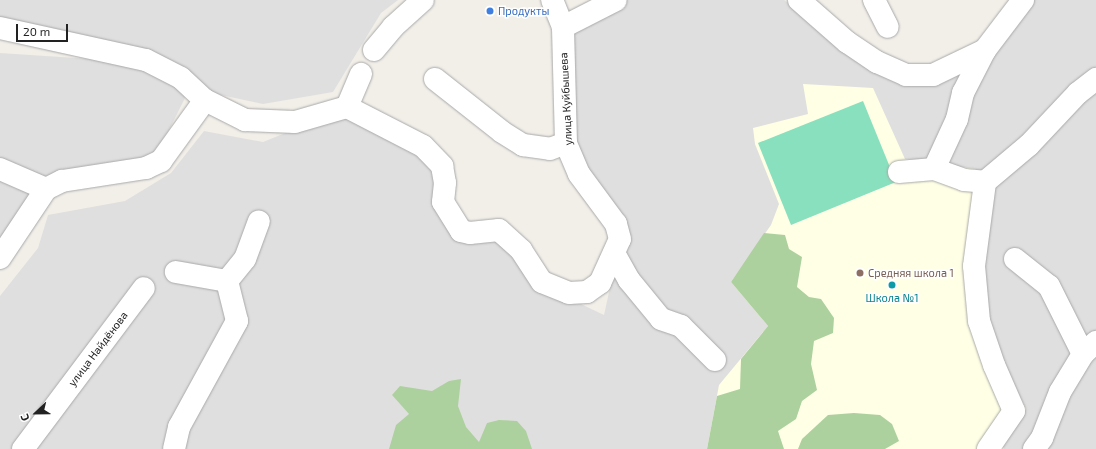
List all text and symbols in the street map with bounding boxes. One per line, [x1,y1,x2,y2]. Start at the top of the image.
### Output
place label: Продукты [498,4,549,18]
marker: Продукты [485,6,495,16]
scale bar [18,16,70,42]
text: 20 m [23,24,50,38]
street label: улица Куйбышева [557,52,575,146]
place label: Средняя школа 1 [868,266,954,280]
marker: Средняя школа 1 [855,268,865,278]
marker: Школа №1 [887,280,897,290]
place label: Школа №1 [865,291,919,305]
street label: улица Найдёнова [66,309,130,389]
north arrow [16,393,56,433]
text: С [17,412,32,423]

